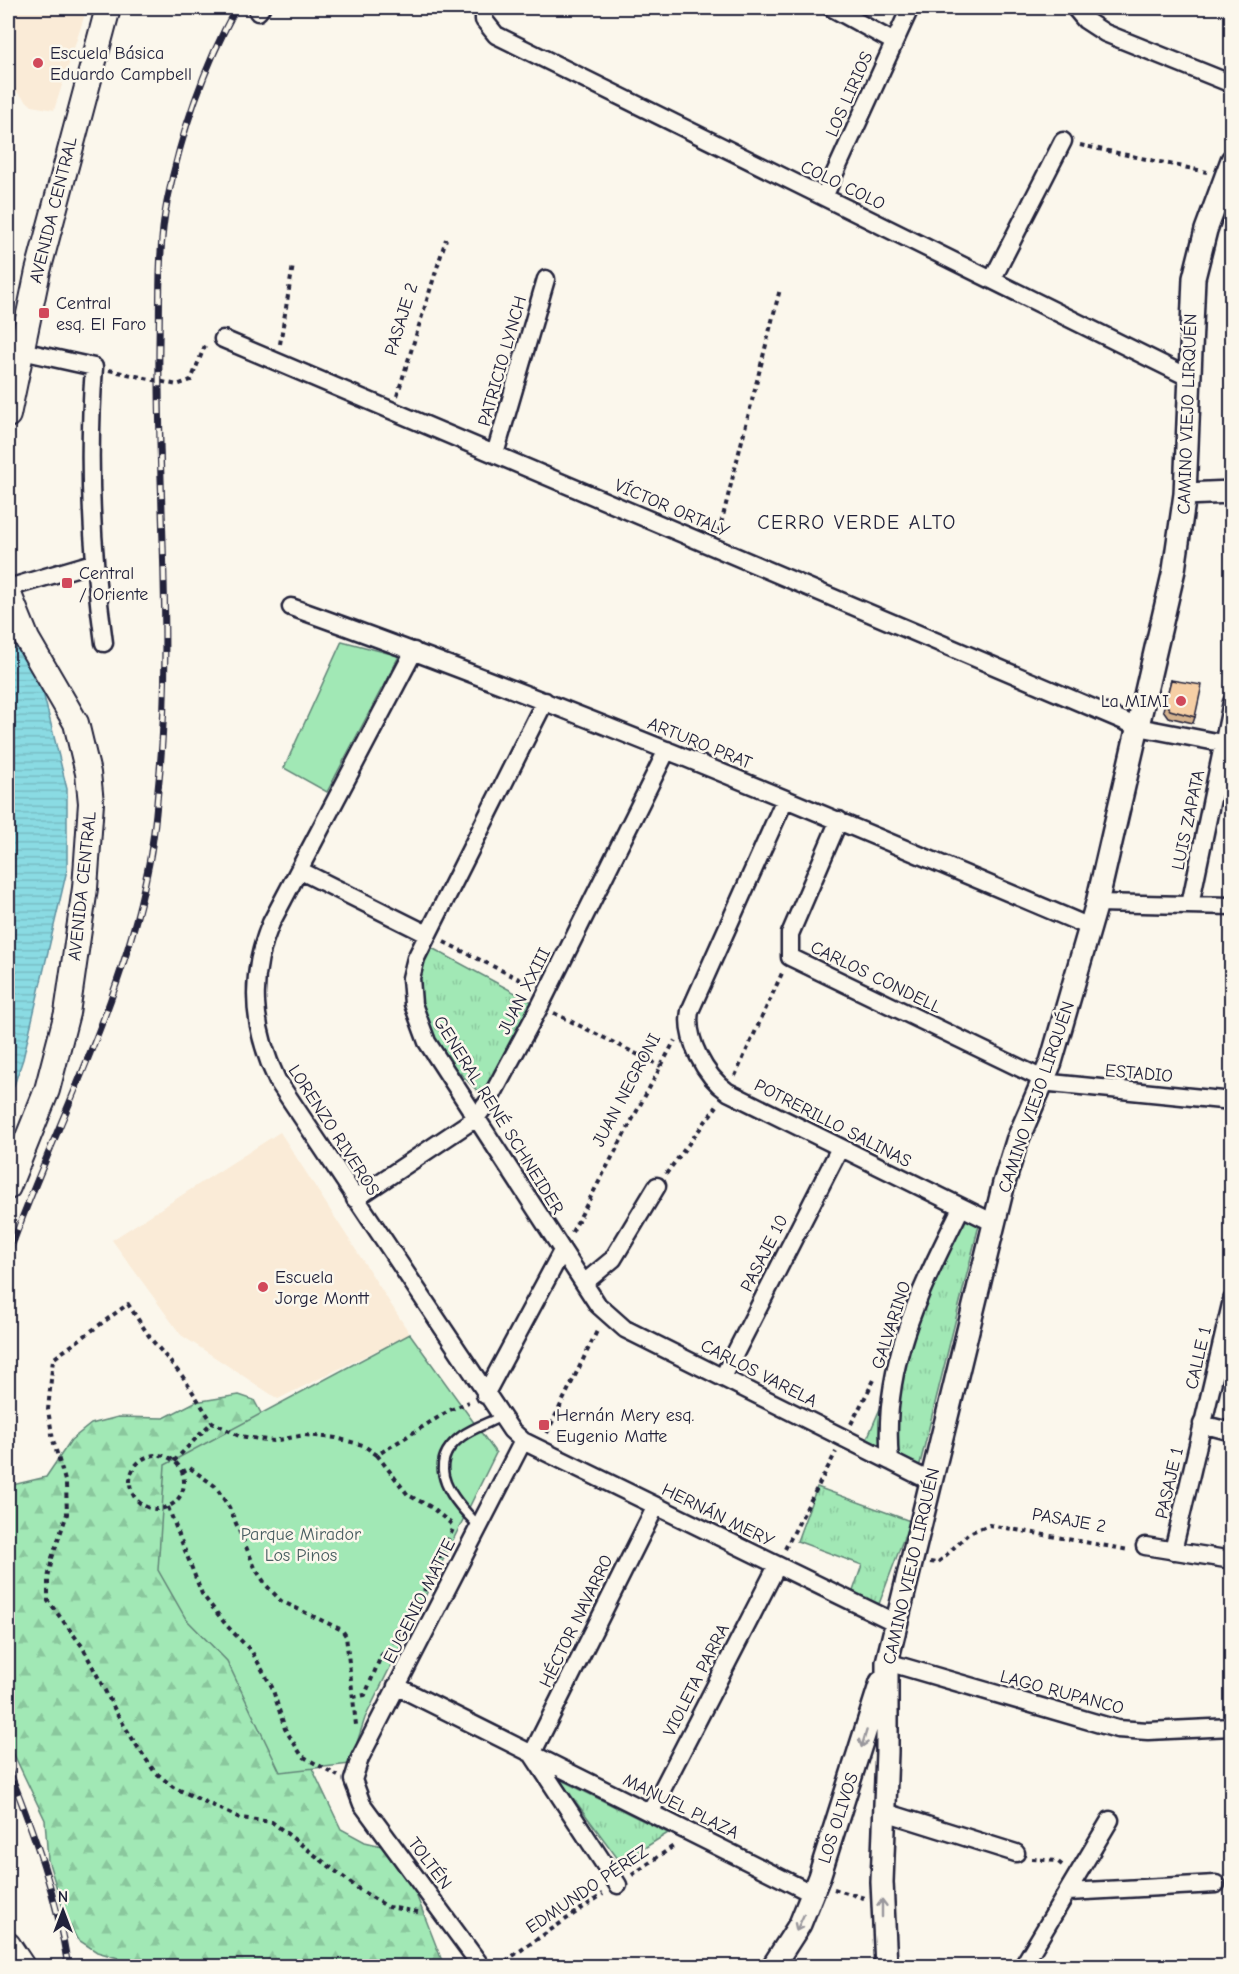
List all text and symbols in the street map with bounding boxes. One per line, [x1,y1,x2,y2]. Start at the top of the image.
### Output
place label: Escuela Básica Eduardo Campbell [50,43,192,85]
street label: LOS LIRIOS [821,48,878,140]
marker: Escuela Básica Eduardo Campbell [31,56,45,70]
street label: AVENIDA CENTRAL [25,135,82,286]
street label: COLO COLO [797,156,888,215]
street label: PASAJE 2 [381,280,422,358]
place label: Central esq. El Faro [56,293,146,335]
street label: PATRICIO LYNCH [474,294,531,429]
marker: Central esq. El Faro [37,306,51,320]
street label: CAMINO VIEJO LIRQUÉN [1172,313,1202,515]
street label: VÍCTOR ORTALY [611,474,733,542]
district label: CERRO VERDE ALTO [757,511,957,534]
place label: Central / Oriente [79,563,148,605]
marker: Central / Oriente [60,576,74,590]
place label: La MIMI [1101,691,1169,712]
marker: La MIMI [1174,694,1188,708]
street label: ARTURO PRAT [645,713,756,774]
street label: LUIS ZAPATA [1168,768,1209,872]
street label: AVENIDA CENTRAL [64,810,101,962]
street label: CARLOS CONDELL [807,937,945,1018]
street label: JUAN XXIII [494,944,555,1038]
street label: CAMINO VIEJO LIRQUÉN [993,998,1079,1196]
street label: GENERAL RENÉ SCHNEIDER [429,1012,569,1218]
street label: JUAN NEGRONI [588,1030,665,1150]
street label: ESTADIO [1104,1060,1174,1087]
street label: LORENZO RIVEROS [284,1061,384,1200]
street label: POTRERILLO SALINAS [751,1075,915,1172]
street label: PASAJE 10 [736,1211,793,1295]
place label: Escuela Jorge Montt [275,1267,370,1309]
street label: GALVARINO [867,1279,916,1372]
marker: Escuela Jorge Montt [256,1280,270,1294]
street label: CALLE 1 [1181,1325,1216,1391]
street label: CARLOS VARELA [697,1335,821,1412]
place label: Hernán Mery esq. Eugenio Matte [556,1405,695,1447]
marker: Hernán Mery esq. Eugenio Matte [537,1418,551,1432]
street label: PASAJE 1 [1151,1445,1188,1521]
street label: CAMINO VIEJO LIRQUÉN [878,1466,944,1666]
street label: HERNÁN MERY [658,1478,778,1552]
street label: PASAJE 2 [1030,1504,1108,1537]
park label: Parque Mirador Los Pinos [241,1524,362,1566]
street label: EUGENIO MATTE [379,1535,460,1667]
street label: HÉCTOR NAVARRO [534,1551,618,1691]
street label: VIOLETA PARRA [659,1620,734,1740]
street label: LAGO RUPANCO [998,1666,1126,1719]
one-way arrow [858,1729,869,1748]
street label: MANUEL PLAZA [619,1769,742,1844]
street label: LOS OLIVOS [814,1770,863,1866]
street label: TOLTÉN [403,1833,457,1893]
street label: EDMUNDO PÉREZ [521,1840,653,1938]
north arrow [33,1881,93,1941]
text: N [58,1888,68,1906]
one-way arrow [876,1899,888,1919]
one-way arrow [794,1913,806,1931]

